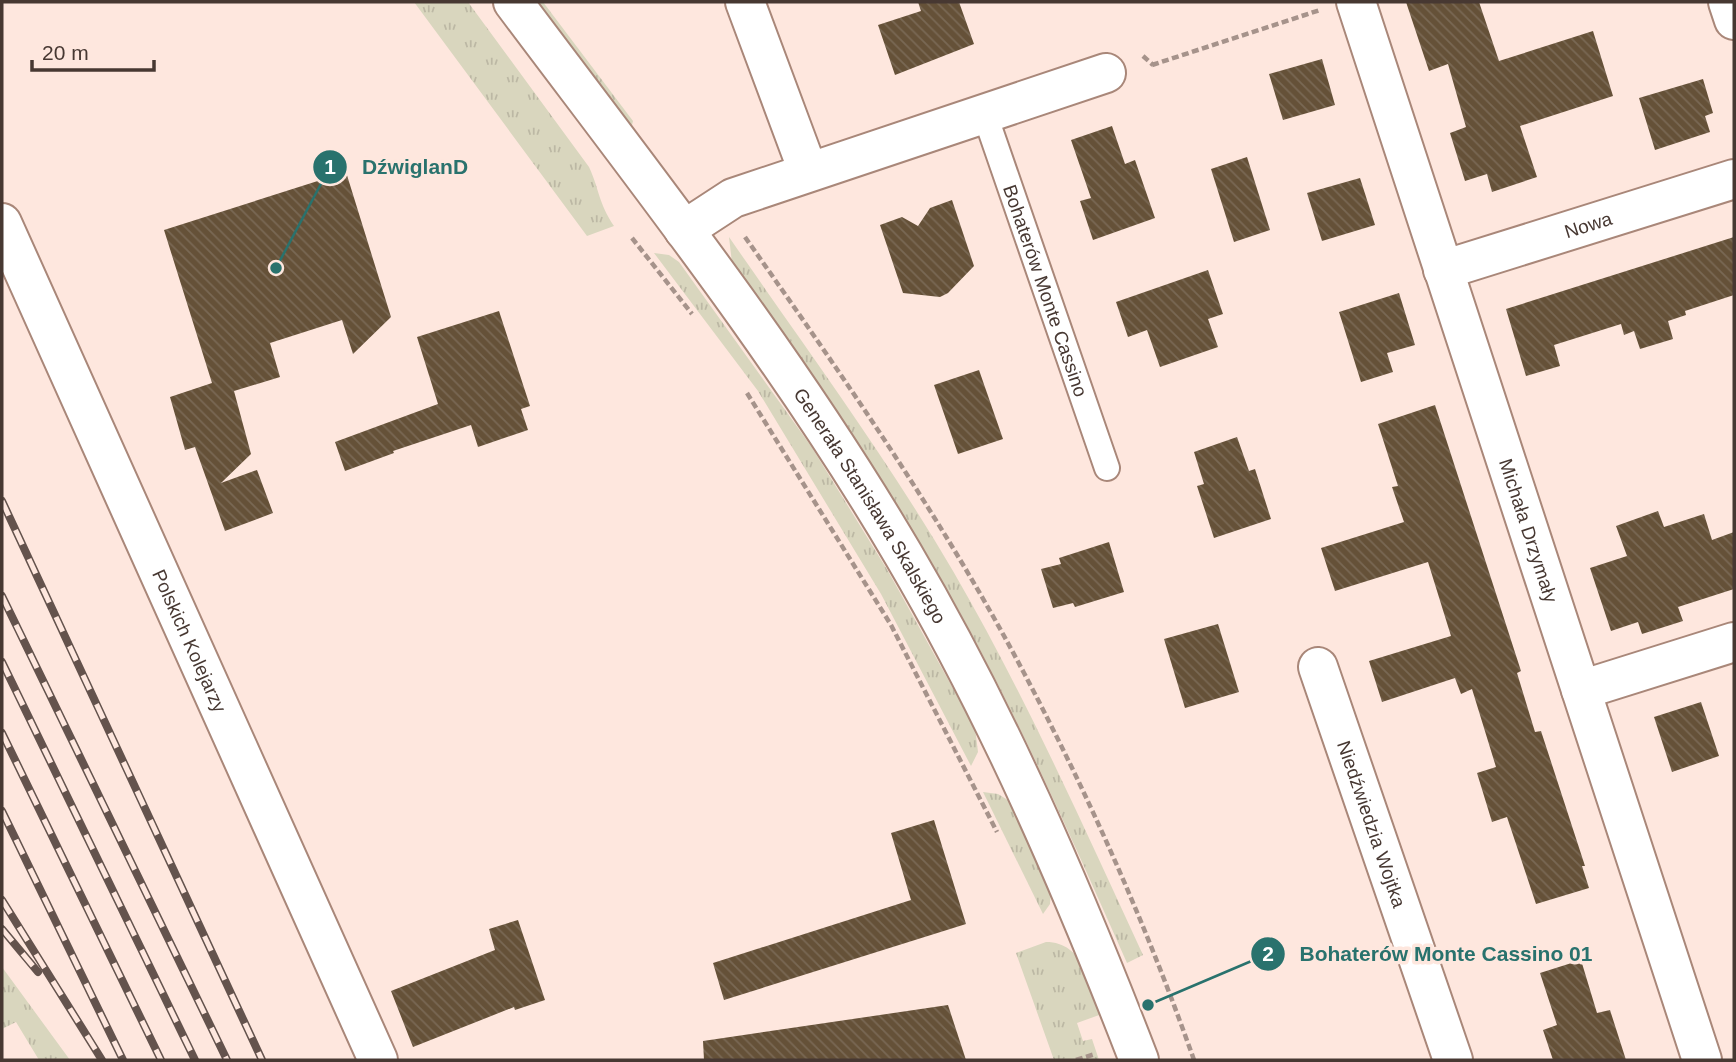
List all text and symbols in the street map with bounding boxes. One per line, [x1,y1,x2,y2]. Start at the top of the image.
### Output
scale bar [32,28,154,72]
text: 20 m [42,41,89,64]
callout: DźwiglanD [313,146,482,188]
text: 1 [324,155,336,178]
text: DźwiglanD [362,155,468,178]
street label: Bohaterów Monte Cassino [999,182,1092,400]
street label: Nowa [1562,208,1615,242]
street label: Generała Stanisława Skalskiego [789,384,950,627]
street label: Michała Drzymały [1495,456,1562,606]
street label: Polskich Kolejarzy [148,566,231,716]
street label: Niedźwiedzia Wojtka [1333,738,1410,911]
callout: Bohaterów Monte Cassino 01 [1251,933,1607,975]
text: 2 [1262,942,1274,965]
text: Bohaterów Monte Cassino 01 [1300,942,1593,965]

